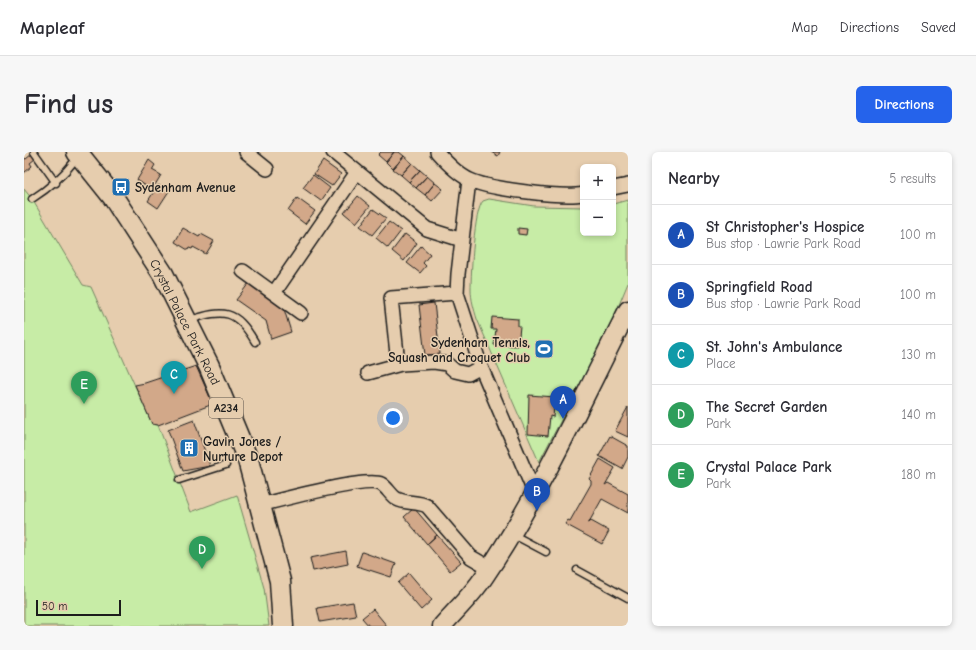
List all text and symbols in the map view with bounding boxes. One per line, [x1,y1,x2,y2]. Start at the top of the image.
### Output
text: Mapleaf [20,17,84,39]
text: Map [791,19,818,36]
text: Directions [840,19,899,36]
text: Saved [921,19,956,36]
button: Directions [856,86,952,123]
text: Find us [24,88,113,120]
map controls [580,164,616,236]
button: + [580,164,616,200]
text: Nearby [668,169,719,188]
text: 5 results [889,171,936,186]
bus stop icon: Sydenham Avenue [110,176,132,198]
place label: Sydenham Avenue [135,180,236,195]
button: − [580,200,616,236]
text: St Christopher's Hospice [706,218,864,236]
text: A [677,227,685,242]
text: 100 m [900,227,936,242]
text: Bus stop · Lawrie Park Road [706,236,861,251]
street label: Crystal Palace Park Road [146,257,224,387]
text: Springfield Road [706,278,813,296]
text: B [677,287,685,302]
text: 100 m [900,287,936,302]
text: Bus stop · Lawrie Park Road [706,296,861,311]
place label: Sydenham Tennis, Squash and Croquet Club [388,335,530,365]
sports icon: Sydenham Tennis, Squash and Croquet Club [533,338,555,360]
text: St. John's Ambulance [706,338,842,356]
text: C [677,347,685,362]
text: 130 m [901,347,936,362]
text: Place [706,356,736,371]
pin: C [161,361,187,394]
pin: E [71,371,97,404]
pin: A [550,386,576,419]
road number: A234 [209,398,243,418]
text: The Secret Garden [706,398,827,416]
text: D [677,407,685,422]
text: 140 m [902,407,936,422]
your location [383,408,403,428]
text: Park [706,416,731,431]
place label: Gavin Jones / Nurture Depot [203,434,283,464]
building icon: Gavin Jones / Nurture Depot [178,437,200,459]
text: Crystal Palace Park [706,458,831,476]
text: E [677,467,685,482]
text: 180 m [901,467,936,482]
text: Park [706,476,731,491]
pin: B [524,478,550,511]
pin: D [189,536,215,569]
scale bar [36,598,121,617]
text: 50 m [42,600,67,613]

